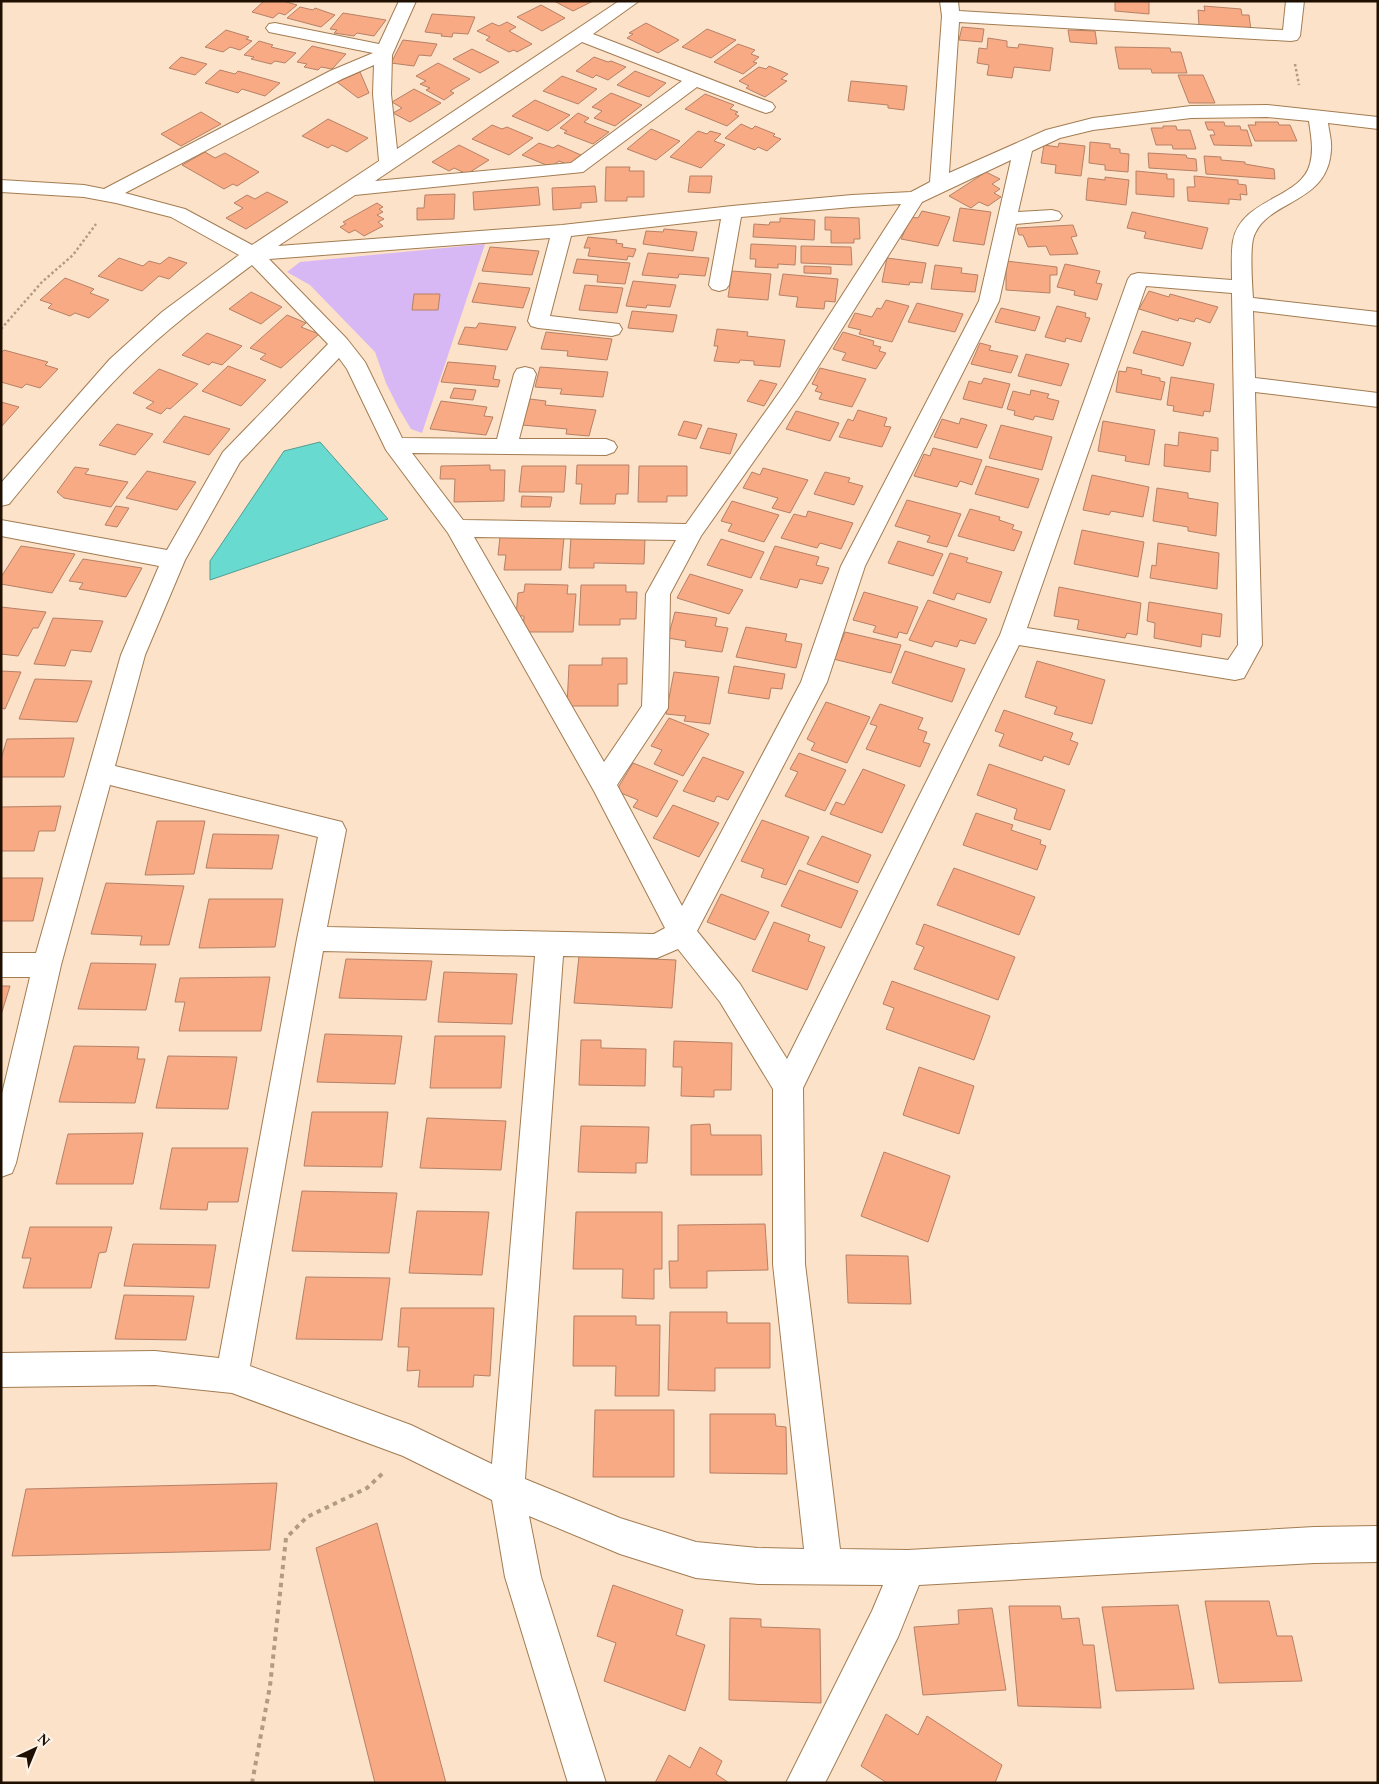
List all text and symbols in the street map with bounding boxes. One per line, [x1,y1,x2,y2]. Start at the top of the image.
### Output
north arrow [10,1724,60,1774]
text: N [32,1728,55,1752]

